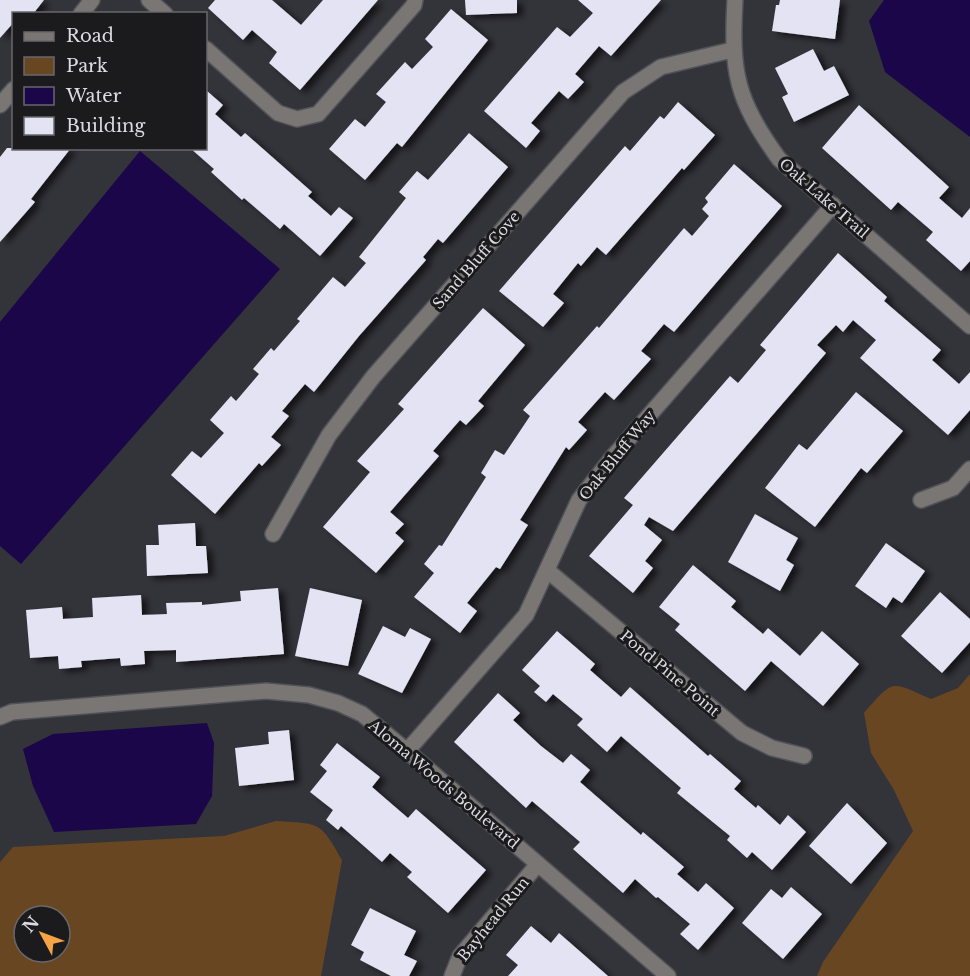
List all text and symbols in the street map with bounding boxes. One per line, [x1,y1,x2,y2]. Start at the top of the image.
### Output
legend [12,12,207,150]
text: Road [66,25,114,47]
text: Park [66,55,108,77]
text: Water [65,85,122,107]
text: Building [66,115,145,137]
street label: Oak Lake Trail [775,154,873,242]
street label: Sand Bluff Cove [428,207,524,313]
street label: Oak Bluff Way [575,406,659,504]
street label: Pond Pine Point [616,626,724,720]
street label: Aloma Woods Boulevard [364,715,523,853]
street label: Bayhead Run [453,873,533,965]
north arrow [12,904,72,964]
text: N [18,912,43,936]

